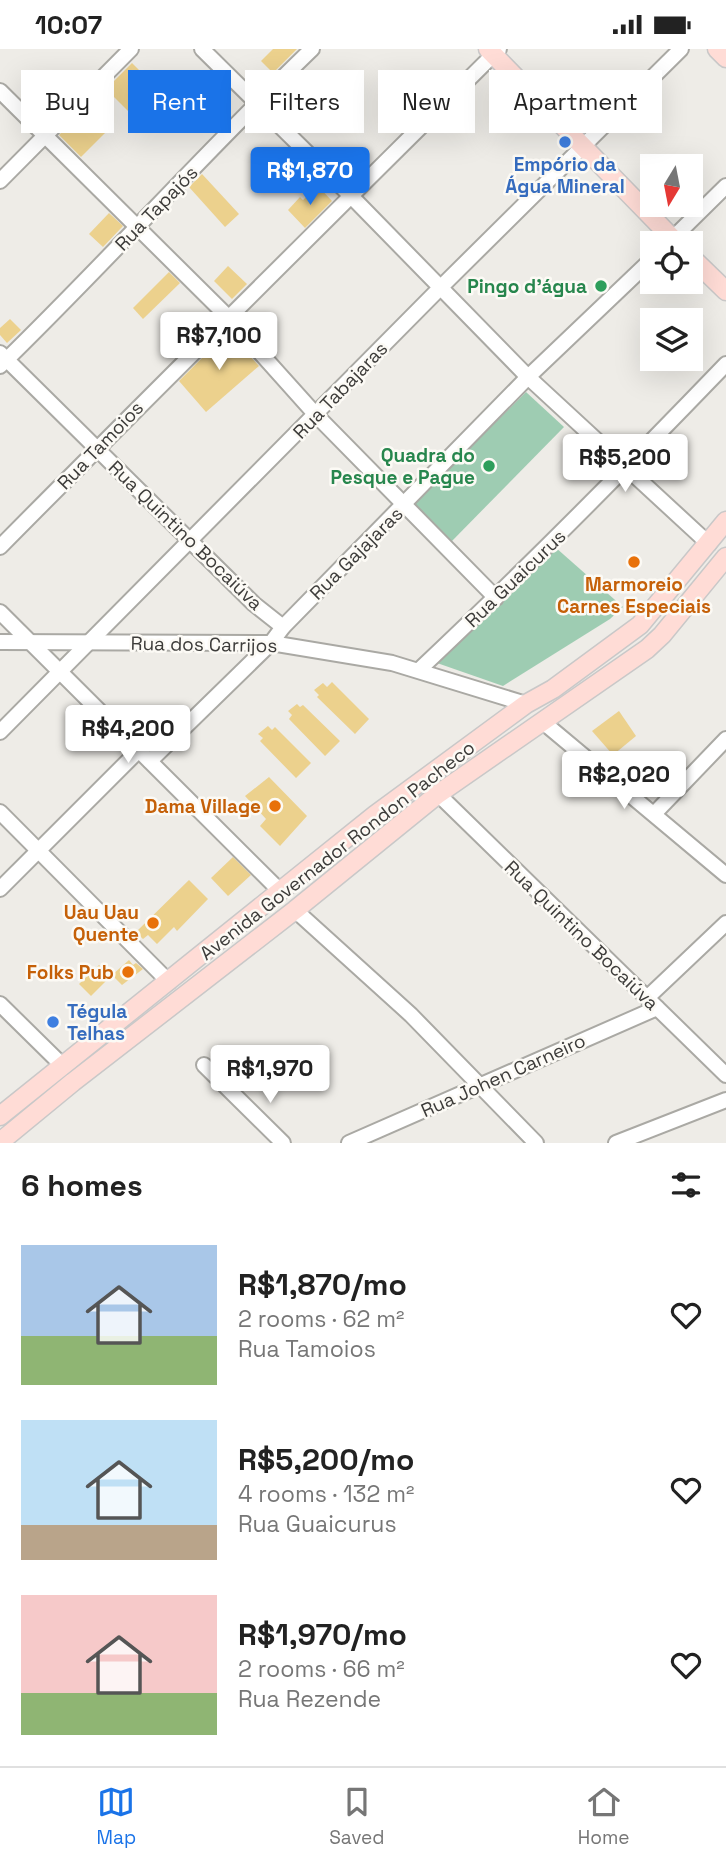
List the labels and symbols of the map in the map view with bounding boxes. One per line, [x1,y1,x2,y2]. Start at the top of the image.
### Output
marker: Empório da Água Mineral [557,134,573,150]
pin: R$1,870 [245,148,375,207]
place label: Empório da Água Mineral [505,152,625,199]
north arrow [640,154,704,217]
street label: Rua Tapajós [110,160,203,256]
place label: Pingo d'água [467,274,587,299]
marker: Pingo d'água [593,278,609,294]
pin: R$7,100 [154,313,284,372]
street label: Rua Tabajaras [288,336,393,444]
street label: Rua Tamoios [52,396,149,495]
pin: R$5,200 [560,435,690,494]
place label: Quadra do Pesque e Pague [331,443,475,490]
street label: Rua Quintino Bocaiúva [103,455,268,616]
marker: Quadra do Pesque e Pague [481,458,497,474]
street label: Rua Gajajaras [304,501,408,605]
street label: Rua Guaicurus [460,524,571,633]
marker: Marmoreio Carnes Especiais [626,554,642,570]
place label: Marmoreio Carnes Especiais [557,572,711,619]
street label: Rua dos Carrijos [130,631,278,658]
pin: R$4,200 [63,705,193,765]
street label: Avenida Governador Rondon Pacheco [195,735,480,966]
pin: R$2,020 [559,751,689,811]
place label: Dama Village [145,794,261,819]
marker: Dama Village [267,798,283,814]
street label: Rua Quintino Bocaiúva [499,855,664,1016]
place label: Uau Uau Quente [64,900,139,947]
marker: Uau Uau Quente [145,915,161,931]
place label: Folks Pub [27,960,114,985]
marker: Folks Pub [120,964,136,980]
place label: Tégula Telhas [67,999,127,1046]
marker: Tégula Telhas [45,1014,61,1030]
street label: Rua Johen Carneiro [417,1028,589,1123]
pin: R$1,970 [205,1045,335,1105]

